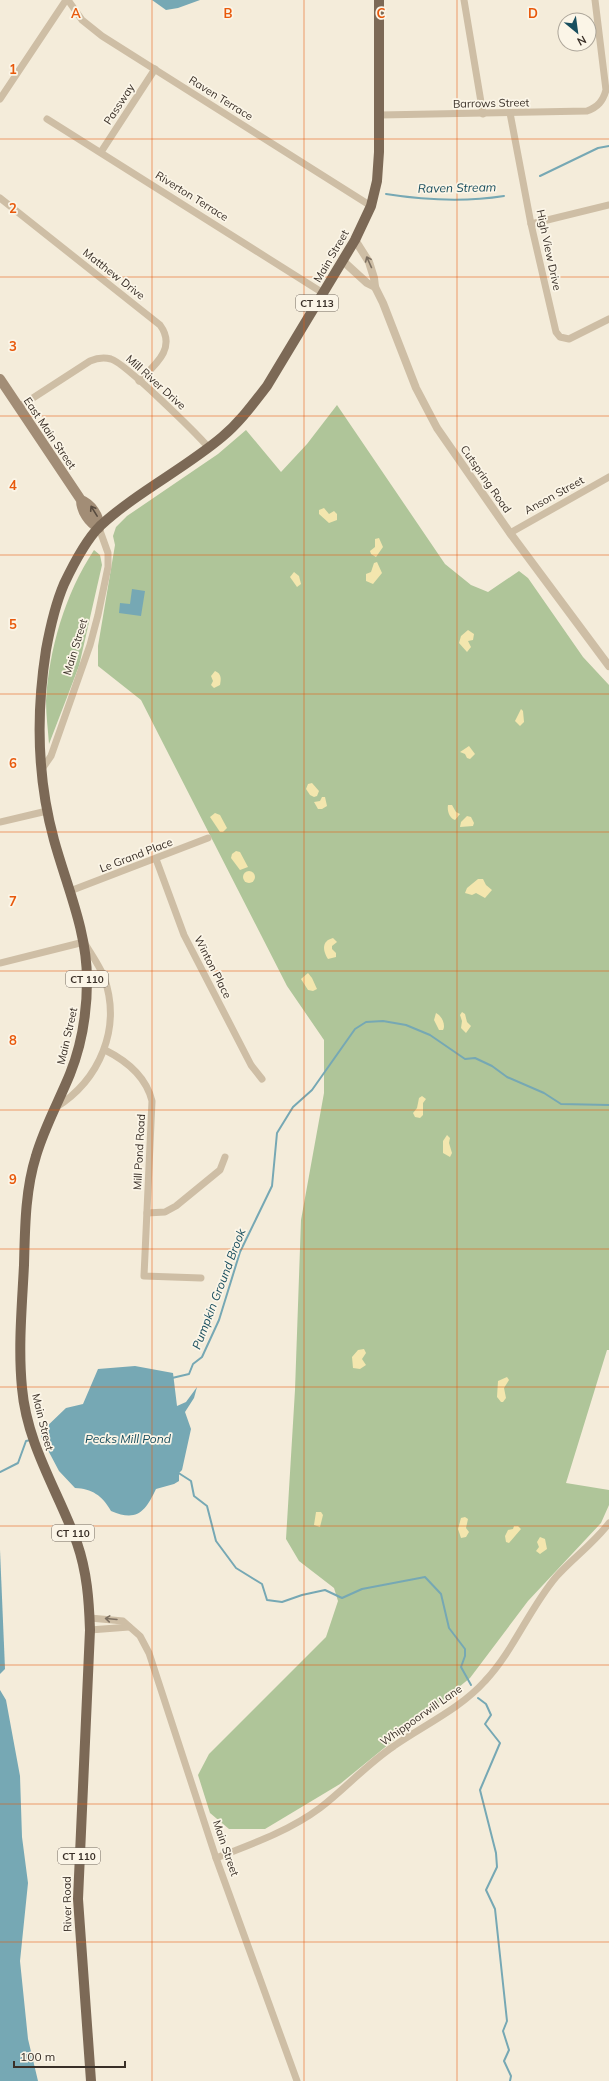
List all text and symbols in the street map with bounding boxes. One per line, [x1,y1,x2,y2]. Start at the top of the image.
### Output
text: A [71,5,81,21]
text: B [224,5,233,21]
text: C [377,5,386,21]
text: D [528,5,538,21]
north arrow [557,12,597,52]
text: N [575,33,589,49]
text: 1 [9,61,17,77]
street label: Raven Terrace [186,73,256,123]
street label: Passway [101,81,138,127]
street label: Barrows Street [453,95,529,111]
street label: Riverton Terrace [153,168,231,224]
water label: Raven Stream [418,179,496,196]
text: 2 [9,200,17,216]
street label: High View Drive [534,208,564,292]
street label: Main Street [310,227,352,285]
street label: Matthew Drive [80,245,148,303]
one-way arrow [365,256,372,268]
road number: CT 113 [296,295,338,311]
text: 3 [9,338,17,354]
street label: Mill River Drive [123,352,189,412]
street label: East Main Street [21,394,79,472]
street label: Cutspring Road [458,443,514,515]
street label: Anson Street [522,473,586,517]
text: 4 [9,477,17,493]
one-way arrow [90,506,98,517]
text: 5 [9,616,17,632]
street label: Main Street [60,617,90,677]
text: 6 [9,755,17,771]
street label: Le Grand Place [98,835,174,875]
text: 7 [9,893,17,909]
street label: Winton Place [191,933,235,1001]
road number: CT 110 [66,971,108,987]
street label: Main Street [54,1006,80,1066]
text: 8 [9,1032,17,1048]
street label: Mill Pond Road [130,1114,148,1190]
text: 9 [9,1171,17,1187]
water label: Pumpkin Ground Brook [189,1226,249,1351]
street label: Main Street [29,1392,57,1452]
water label: Pecks Mill Pond [85,1431,172,1446]
road number: CT 110 [52,1525,94,1541]
one-way arrow [105,1616,118,1623]
street label: Whippoorwill Lane [377,1682,465,1748]
street label: Main Street [210,1818,242,1878]
road number: CT 110 [58,1848,100,1864]
street label: River Road [60,1876,74,1932]
scale bar [14,2043,125,2069]
text: 100 m [20,2049,55,2064]

